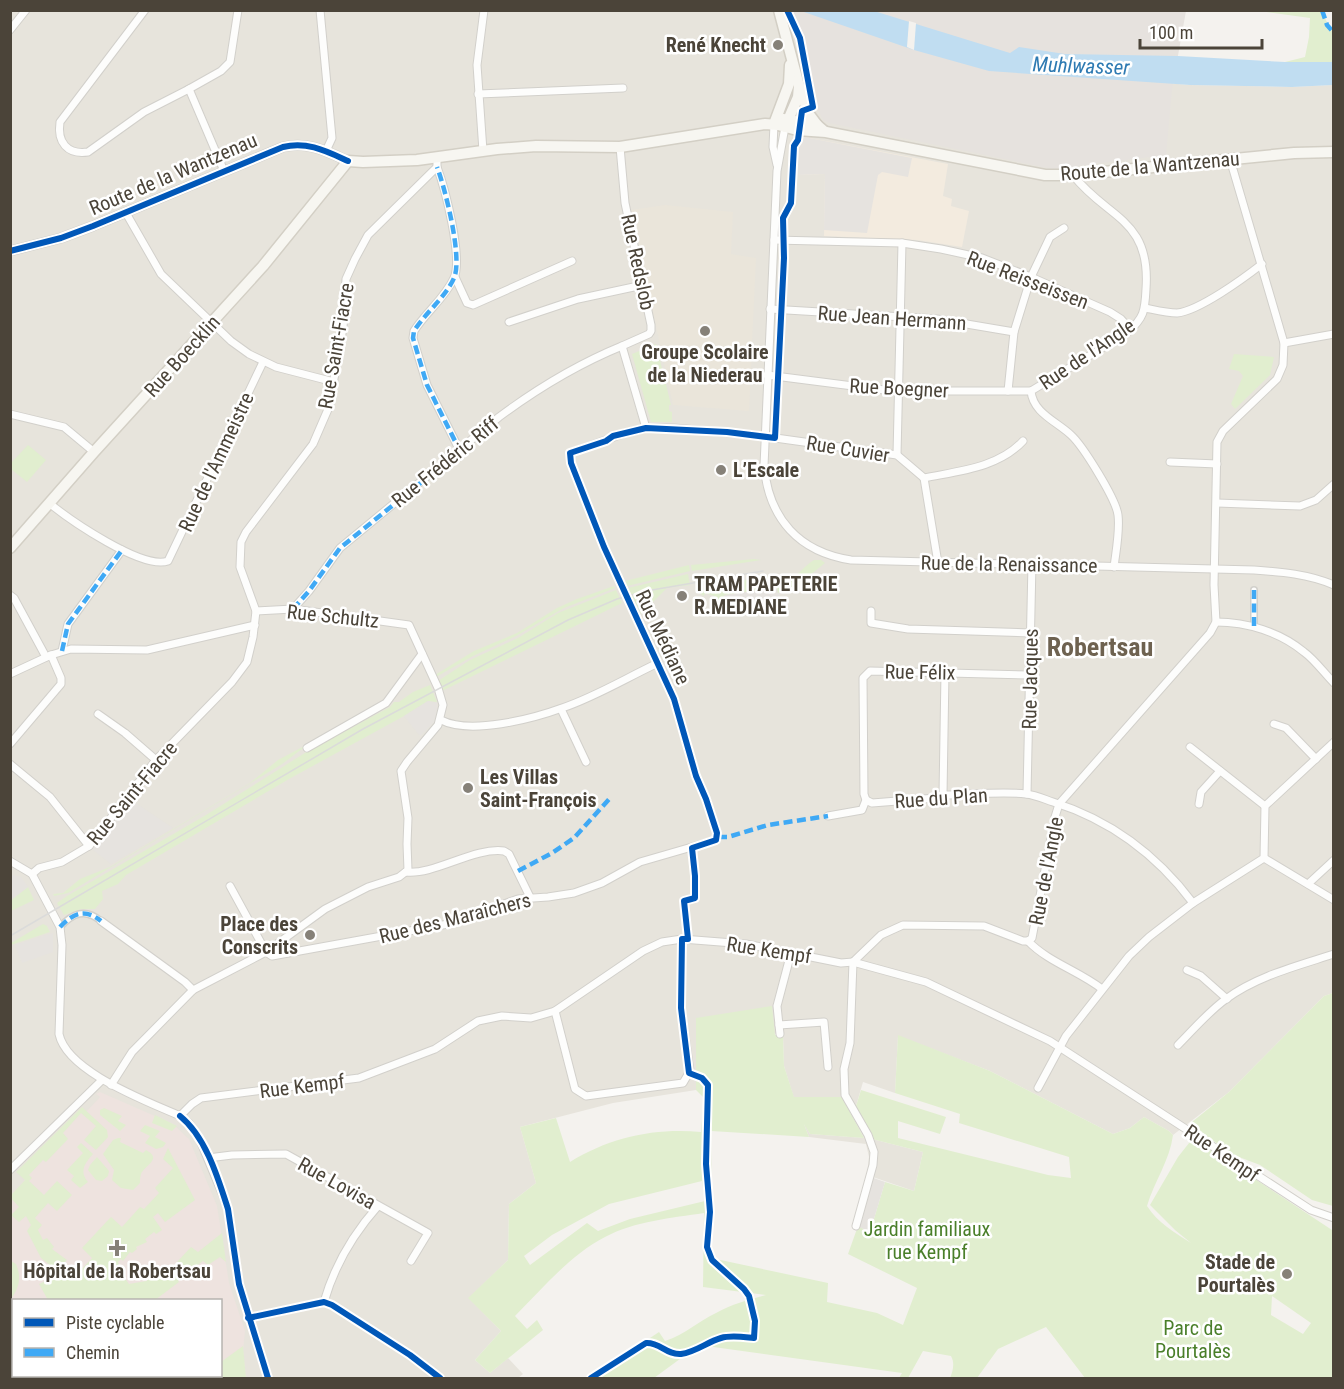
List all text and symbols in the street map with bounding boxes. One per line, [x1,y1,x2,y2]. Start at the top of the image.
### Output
scale bar [1140,12,1262,50]
text: 100 m [1149,22,1193,43]
place label: René Knecht [666,33,766,57]
marker: René Knecht [771,38,785,52]
water label: Muhlwasser [1032,52,1131,80]
street label: Route de la Wantzenau [86,128,260,220]
street label: Route de la Wantzenau [1059,146,1241,186]
street label: Rue Redslob [616,212,660,312]
street label: Rue Reisseissen [964,246,1092,314]
street label: Rue Saint-Fiacre [313,281,359,411]
street label: Rue Jean Hermann [817,301,967,335]
street label: Rue Boecklin [139,310,225,402]
street label: Rue de l'Angle [1035,313,1139,395]
marker: Groupe Scolaire de la Niederau [698,324,712,338]
place label: Groupe Scolaire de la Niederau [641,340,769,387]
street label: Rue Boegner [849,373,949,403]
street label: Rue de l'Ammeistre [173,389,259,535]
street label: Rue Frédéric Riff [387,411,504,512]
street label: Rue Cuvier [805,431,891,467]
place label: L’Escale [733,458,799,482]
marker: L’Escale [714,463,728,477]
street label: Rue de la Renaissance [920,550,1098,578]
place label: TRAM PAPETERIE R.MEDIANE [694,572,838,619]
street label: Rue Médiane [631,586,695,688]
marker: TRAM PAPETERIE R.MEDIANE [675,589,689,603]
street label: Rue Schultz [286,599,380,633]
street label: Rue Jacques [1017,628,1043,730]
district label: Robertsau [1047,632,1153,662]
street label: Rue Félix [884,659,956,685]
street label: Rue Saint-Fiacre [82,736,182,850]
place label: Les Villas Saint-François [480,765,597,812]
marker: Les Villas Saint-François [461,781,475,795]
street label: Rue du Plan [894,783,988,813]
street label: Rue de l'Angle [1024,815,1068,927]
street label: Rue des Maraîchers [377,888,533,948]
place label: Place des Conscrits [220,912,298,959]
marker: Place des Conscrits [303,928,317,942]
street label: Rue Kempf [725,931,814,969]
street label: Rue Kempf [258,1069,347,1103]
street label: Rue Kempf [1180,1119,1265,1187]
street label: Rue Lovisa [294,1152,380,1214]
park label: Jardin familiaux rue Kempf [864,1217,991,1264]
marker: Hôpital de la Robertsau [108,1239,126,1257]
place label: Stade de Pourtalès [1198,1250,1275,1297]
place label: Hôpital de la Robertsau [23,1259,211,1283]
marker: Stade de Pourtalès [1280,1267,1294,1281]
legend [12,1299,222,1377]
text: Piste cyclable [66,1312,164,1333]
park label: Parc de Pourtalès [1155,1316,1231,1363]
text: Chemin [66,1342,120,1363]

